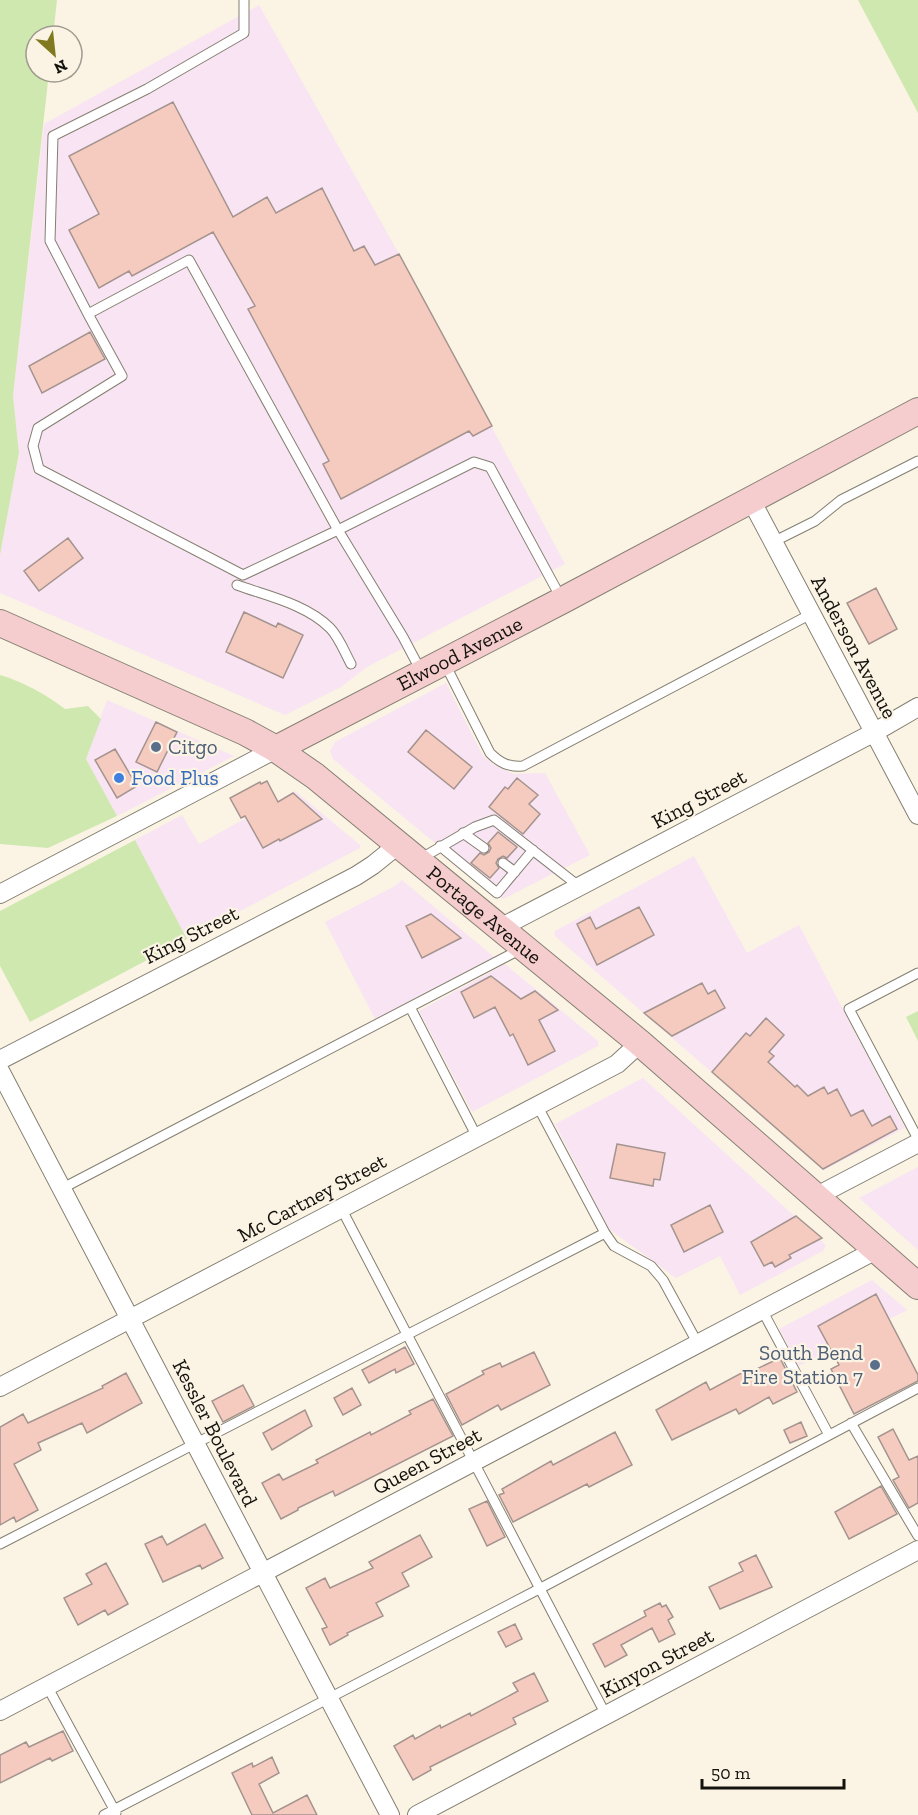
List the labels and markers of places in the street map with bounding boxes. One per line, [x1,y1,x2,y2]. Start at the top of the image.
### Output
place label: Citgo [168,734,218,759]
marker: Citgo [149,740,163,754]
place label: Food Plus [131,765,219,790]
marker: Food Plus [112,771,126,785]
place label: South Bend Fire Station 7 [742,1340,863,1389]
marker: South Bend Fire Station 7 [868,1358,882,1372]

